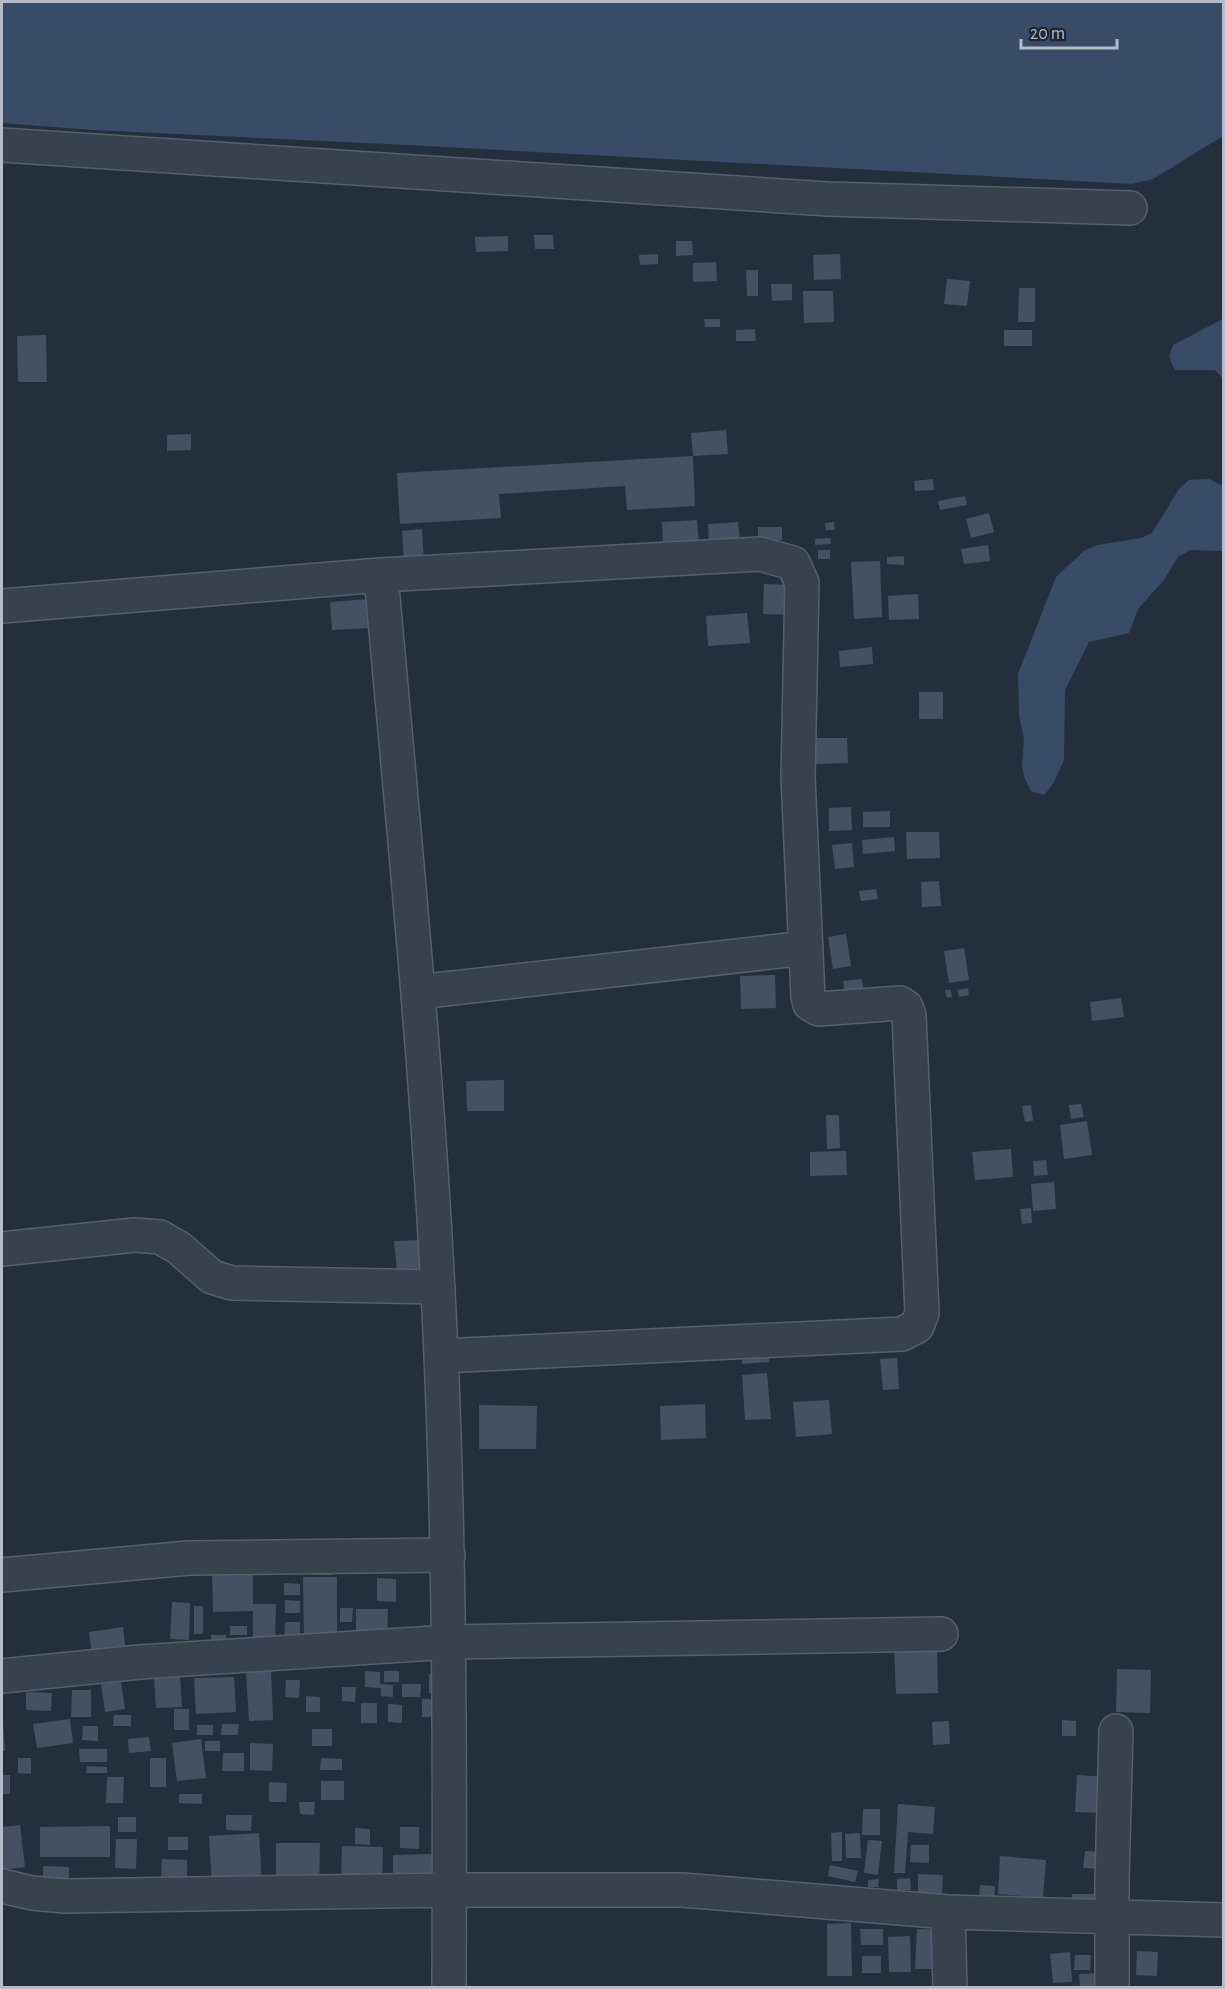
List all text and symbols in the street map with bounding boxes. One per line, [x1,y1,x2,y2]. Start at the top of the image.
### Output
scale bar [1021,12,1117,50]
text: 20 m [1030,25,1065,43]

